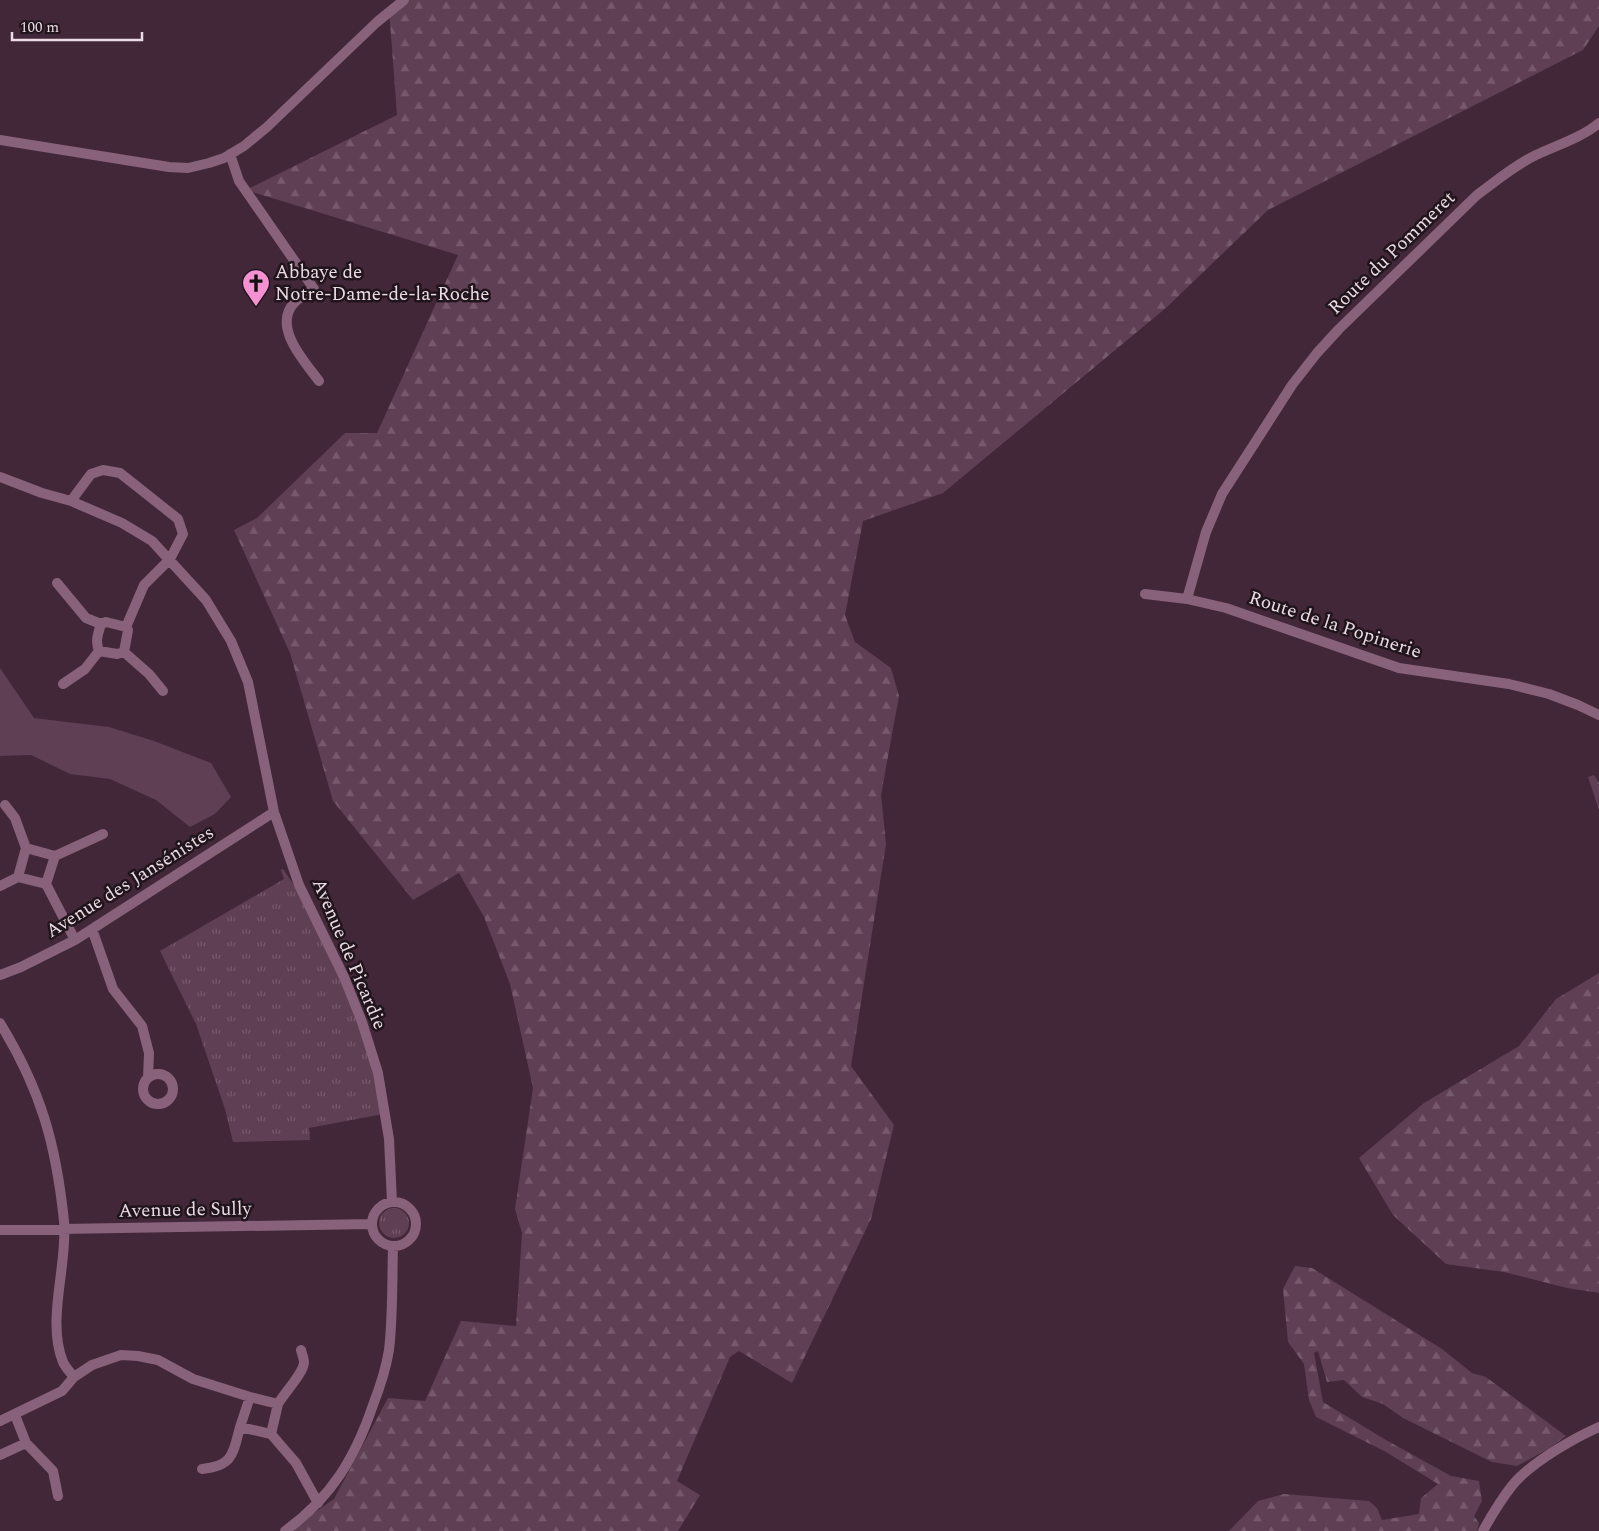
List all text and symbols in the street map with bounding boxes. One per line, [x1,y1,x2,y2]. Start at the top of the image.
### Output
scale bar [12,10,142,42]
text: 100 m [20,16,59,39]
street label: Route du Pommeret [1322,184,1463,322]
place label: Abbaye de Notre-Dame-de-la-Roche [275,258,490,309]
church icon: Abbaye de Notre-Dame-de-la-Roche [241,268,271,307]
street label: Route de la Popinerie [1245,583,1425,667]
street label: Avenue des Jansénistes [40,818,220,946]
street label: Avenue de Picardie [304,874,394,1034]
street label: Avenue de Sully [118,1194,253,1226]

